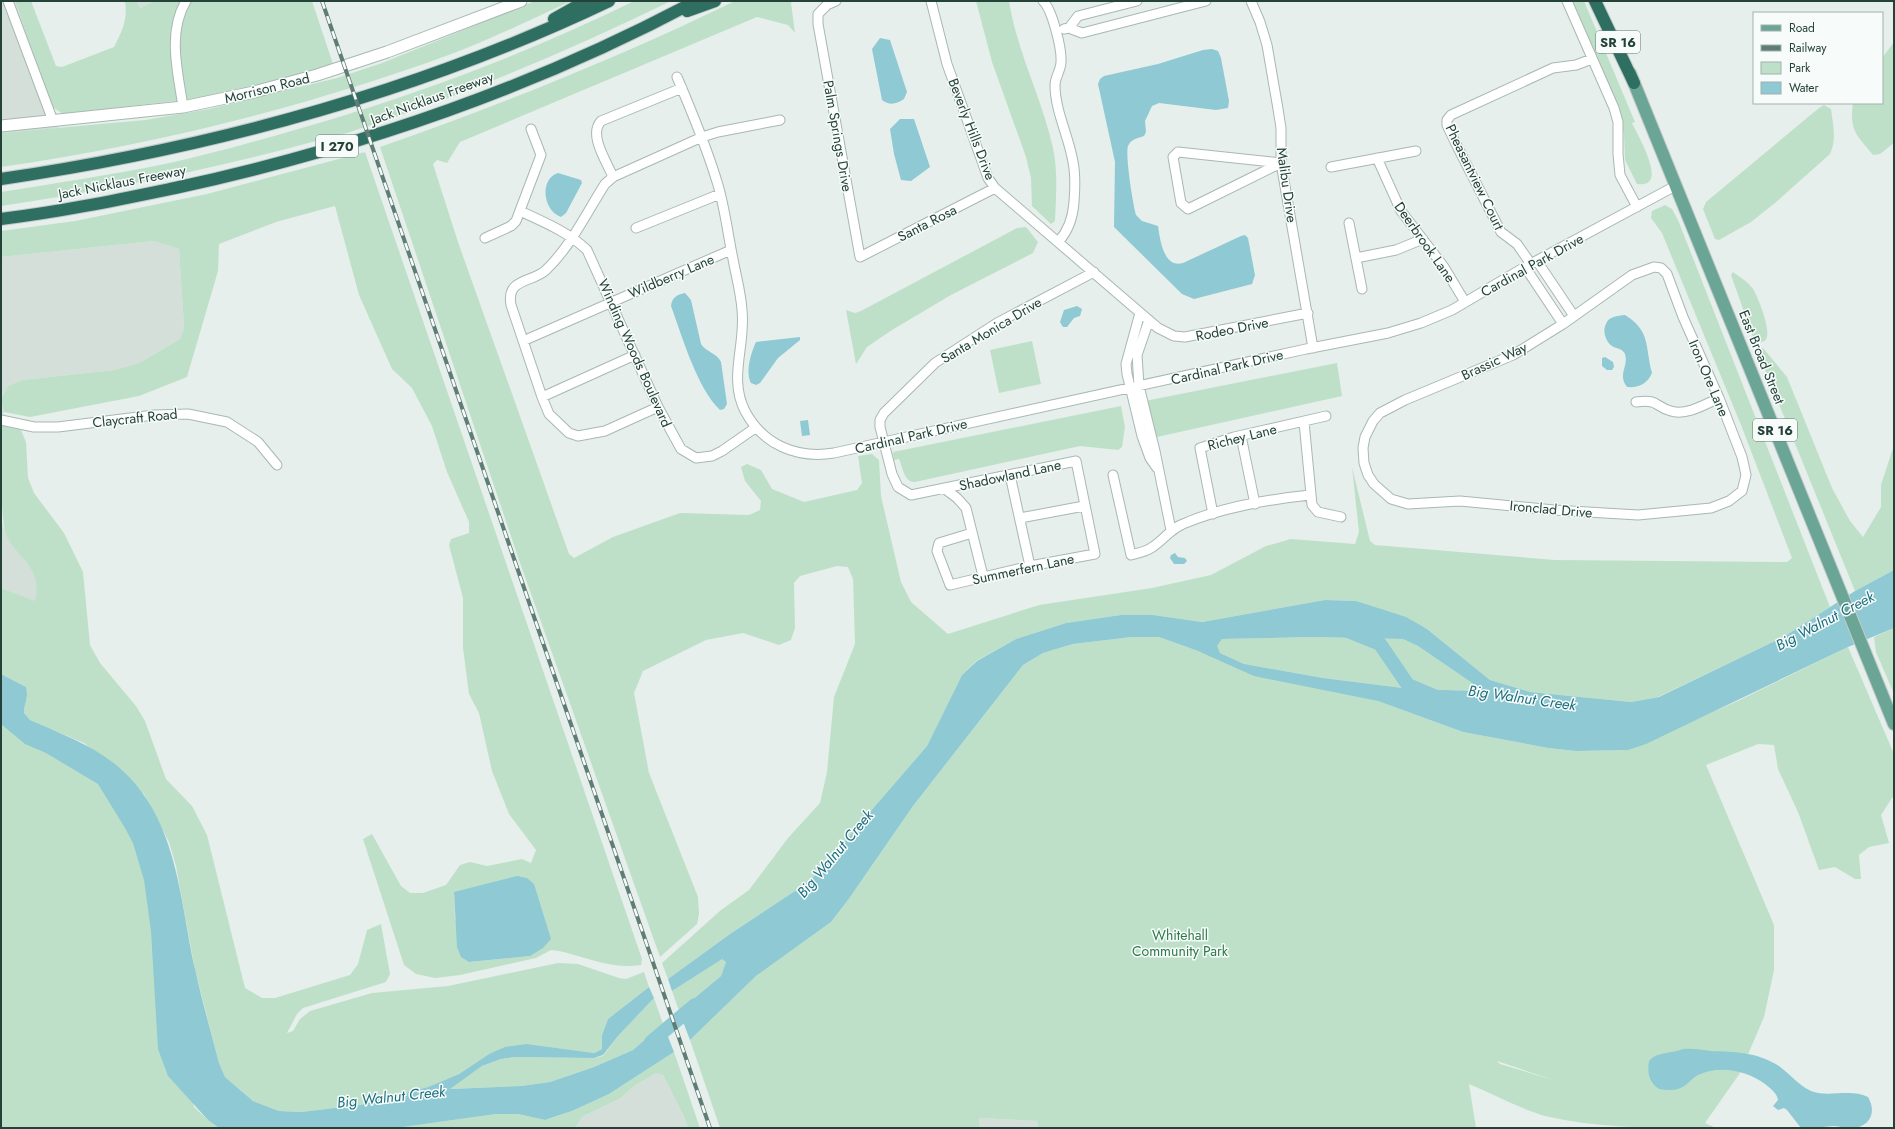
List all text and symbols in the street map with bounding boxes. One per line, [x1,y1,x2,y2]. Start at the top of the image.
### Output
legend [1753,12,1883,104]
text: Road [1789,19,1815,37]
road number: SR 16 [1596,31,1640,53]
text: Railway [1789,39,1827,57]
text: Park [1789,59,1811,77]
street label: Jack Nicklaus Freeway [366,66,497,130]
street label: Morrison Road [222,68,312,108]
street label: Beverly Hills Drive [943,75,1001,183]
street label: Palm Springs Drive [818,79,858,193]
text: Water [1789,79,1820,97]
street label: Pheasantview Court [1441,121,1510,234]
road number: I 270 [316,135,358,157]
street label: Malibu Drive [1272,146,1302,224]
street label: Jack Nicklaus Freeway [55,160,188,205]
street label: Deerbrook Lane [1390,198,1460,286]
street label: Santa Rosa [894,200,960,246]
street label: Cardinal Park Drive [1477,228,1587,302]
street label: Wildberry Lane [625,249,717,303]
street label: Winding Woods Boulevard [593,276,677,430]
street label: Santa Monica Drive [937,292,1045,368]
street label: East Broad Street [1734,307,1790,408]
street label: Rodeo Drive [1194,312,1270,346]
street label: Iron Ore Lane [1684,336,1734,420]
street label: Brassic Way [1458,337,1531,385]
street label: Cardinal Park Drive [1169,344,1285,390]
street label: Claycraft Road [91,404,179,432]
street label: Cardinal Park Drive [853,413,969,459]
street label: Richey Lane [1205,419,1279,455]
road number: SR 16 [1753,419,1797,441]
street label: Shadowland Lane [957,454,1063,496]
street label: Ironclad Drive [1509,495,1593,523]
street label: Summerfern Lane [970,548,1076,590]
water label: Big Walnut Creek [1772,585,1879,656]
water label: Big Walnut Creek [1467,680,1578,717]
water label: Big Walnut Creek [792,805,879,903]
park label: Whitehall Community Park [1132,925,1229,961]
water label: Big Walnut Creek [336,1080,447,1114]

